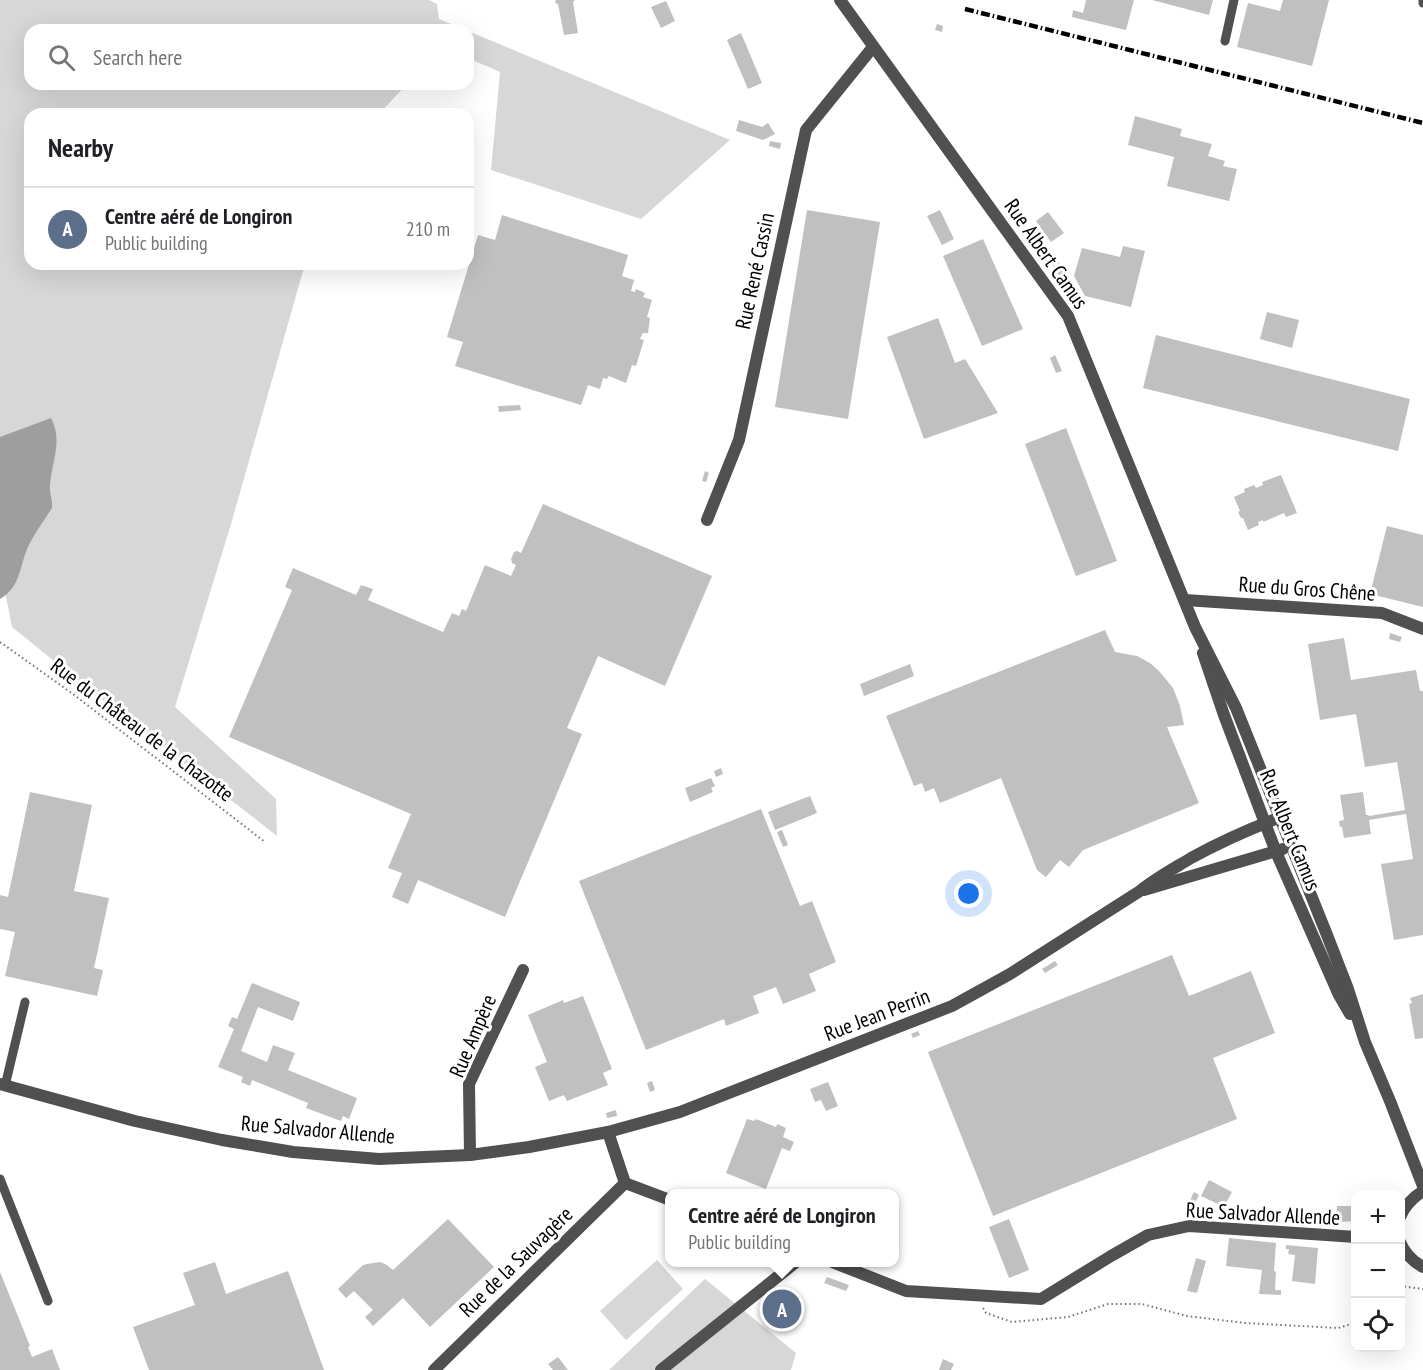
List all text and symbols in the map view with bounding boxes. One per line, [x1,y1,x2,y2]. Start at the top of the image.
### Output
search box [24,24,474,90]
icon: search [45,41,78,74]
text: Search here [93,43,182,71]
text: Nearby [48,131,113,164]
street label: Rue Albert Camus [999,193,1094,314]
text: Centre aéré de Longiron [105,202,292,230]
street label: Rue René Cassin [729,210,780,332]
text: A [62,216,73,242]
text: 210 m [406,216,450,242]
text: Public building [105,230,208,256]
street label: Rue du Gros Chêne [1238,570,1376,607]
street label: Rue du Château de la Chazotte [45,652,239,807]
street label: Rue Albert Camus [1254,765,1327,894]
your location [954,879,983,908]
street label: Rue Jean Perrin [820,982,933,1047]
street label: Rue Ampère [443,990,502,1081]
street label: Rue Salvador Allende [240,1109,396,1150]
popup [665,1189,899,1267]
map controls [1351,1190,1405,1352]
button: + [1351,1190,1405,1244]
street label: Rue Salvador Allende [1185,1196,1341,1231]
street label: Rue de la Sauvagère [453,1201,578,1323]
text: Centre aéré de Longiron [688,1201,876,1229]
text: Public building [688,1229,791,1255]
button: − [1351,1244,1405,1298]
pin: A [762,1286,802,1332]
button: locate [1351,1298,1405,1352]

